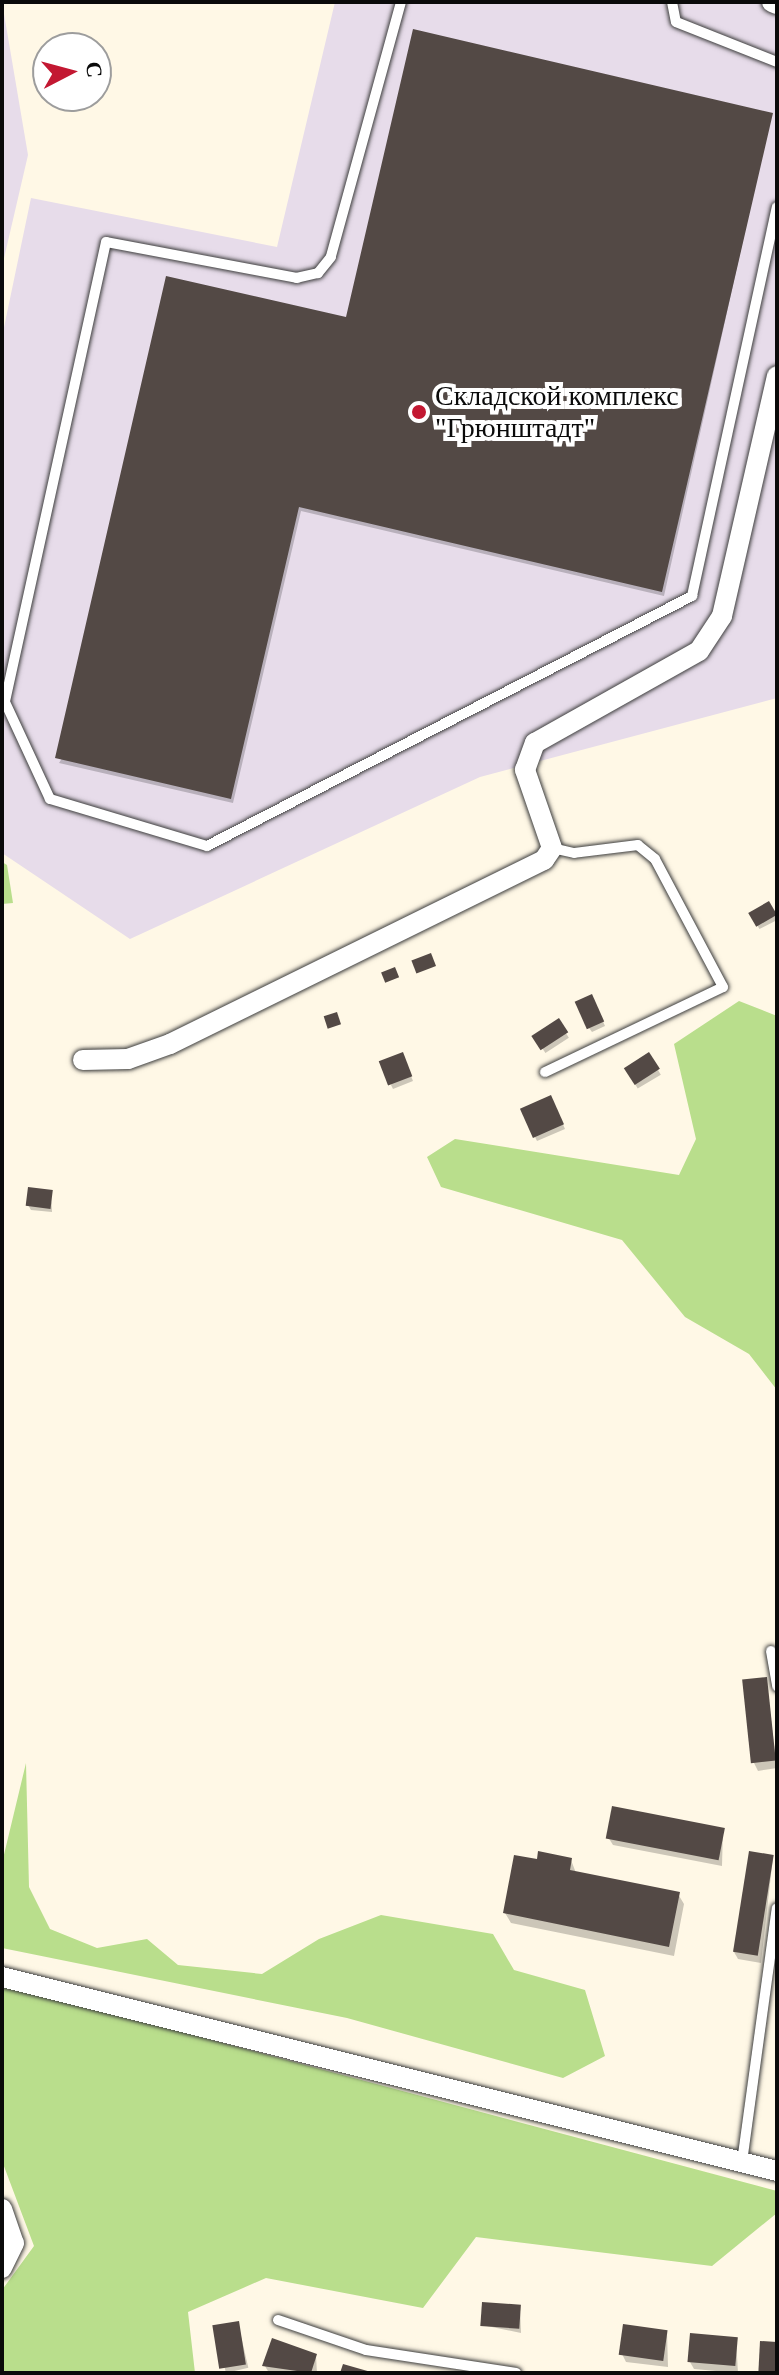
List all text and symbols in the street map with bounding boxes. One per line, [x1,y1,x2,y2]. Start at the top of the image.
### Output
north arrow [32,32,112,112]
text: С [81,60,108,79]
place label: Складской комплекс "Грюнштадт" [435,379,679,445]
marker: Складской комплекс "Грюнштадт" [410,403,428,421]

